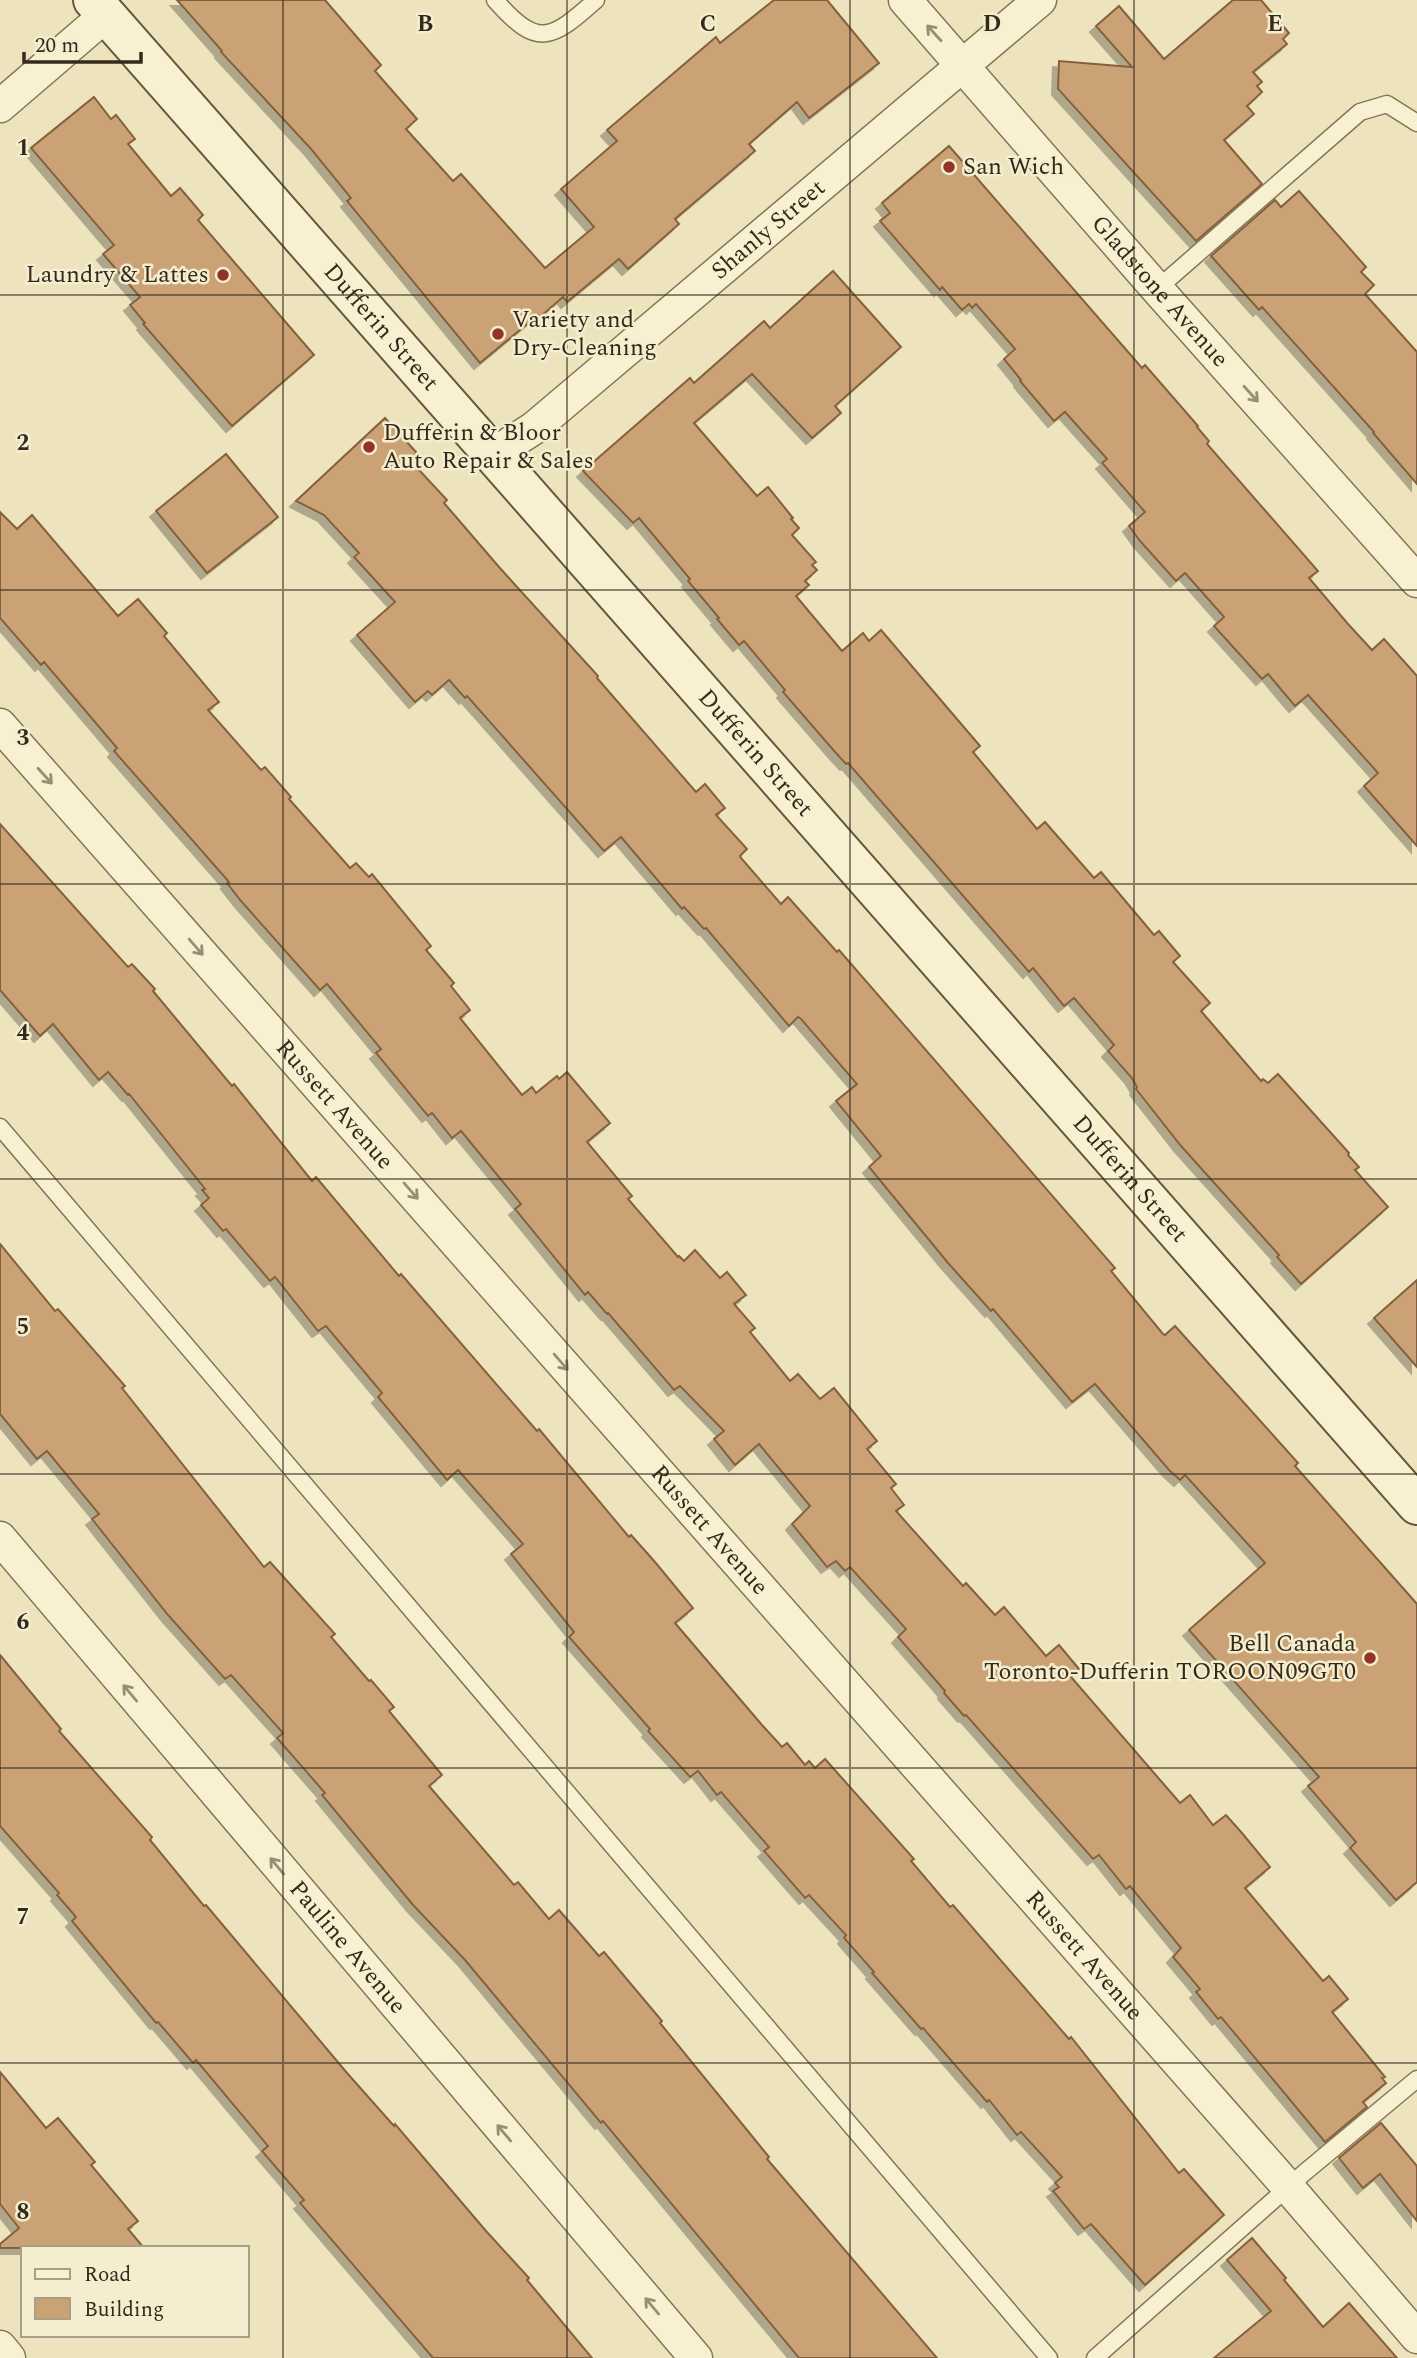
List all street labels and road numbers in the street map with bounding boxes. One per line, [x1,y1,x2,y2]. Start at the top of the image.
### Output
street label: Shanly Street [703,171,833,289]
street label: Gladstone Avenue [1082,207,1237,376]
street label: Dufferin Street [315,255,447,399]
street label: Dufferin Street [689,681,822,825]
street label: Russett Avenue [267,1031,402,1178]
street label: Dufferin Street [1064,1107,1196,1251]
street label: Russett Avenue [642,1457,777,1603]
street label: Pauline Avenue [280,1873,415,2022]
street label: Russett Avenue [1016,1882,1152,2029]

